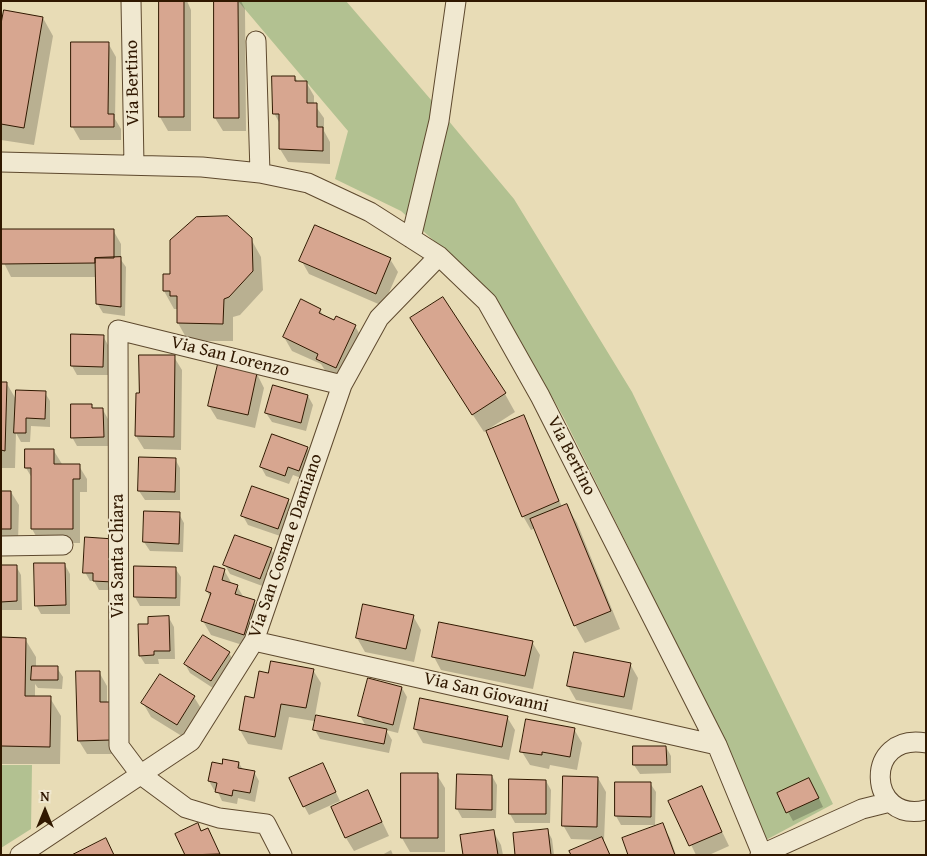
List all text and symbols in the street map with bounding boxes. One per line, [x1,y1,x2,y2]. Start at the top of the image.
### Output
street label: Via Bertino [121,40,145,126]
street label: Via San Lorenzo [168,332,292,382]
street label: Via Bertino [542,413,600,499]
street label: Via San Cosma e Damiano [244,451,328,641]
street label: Via Santa Chiara [107,494,129,618]
street label: Via San Giovanni [421,668,551,718]
north arrow [20,786,70,836]
text: N [40,786,50,806]

